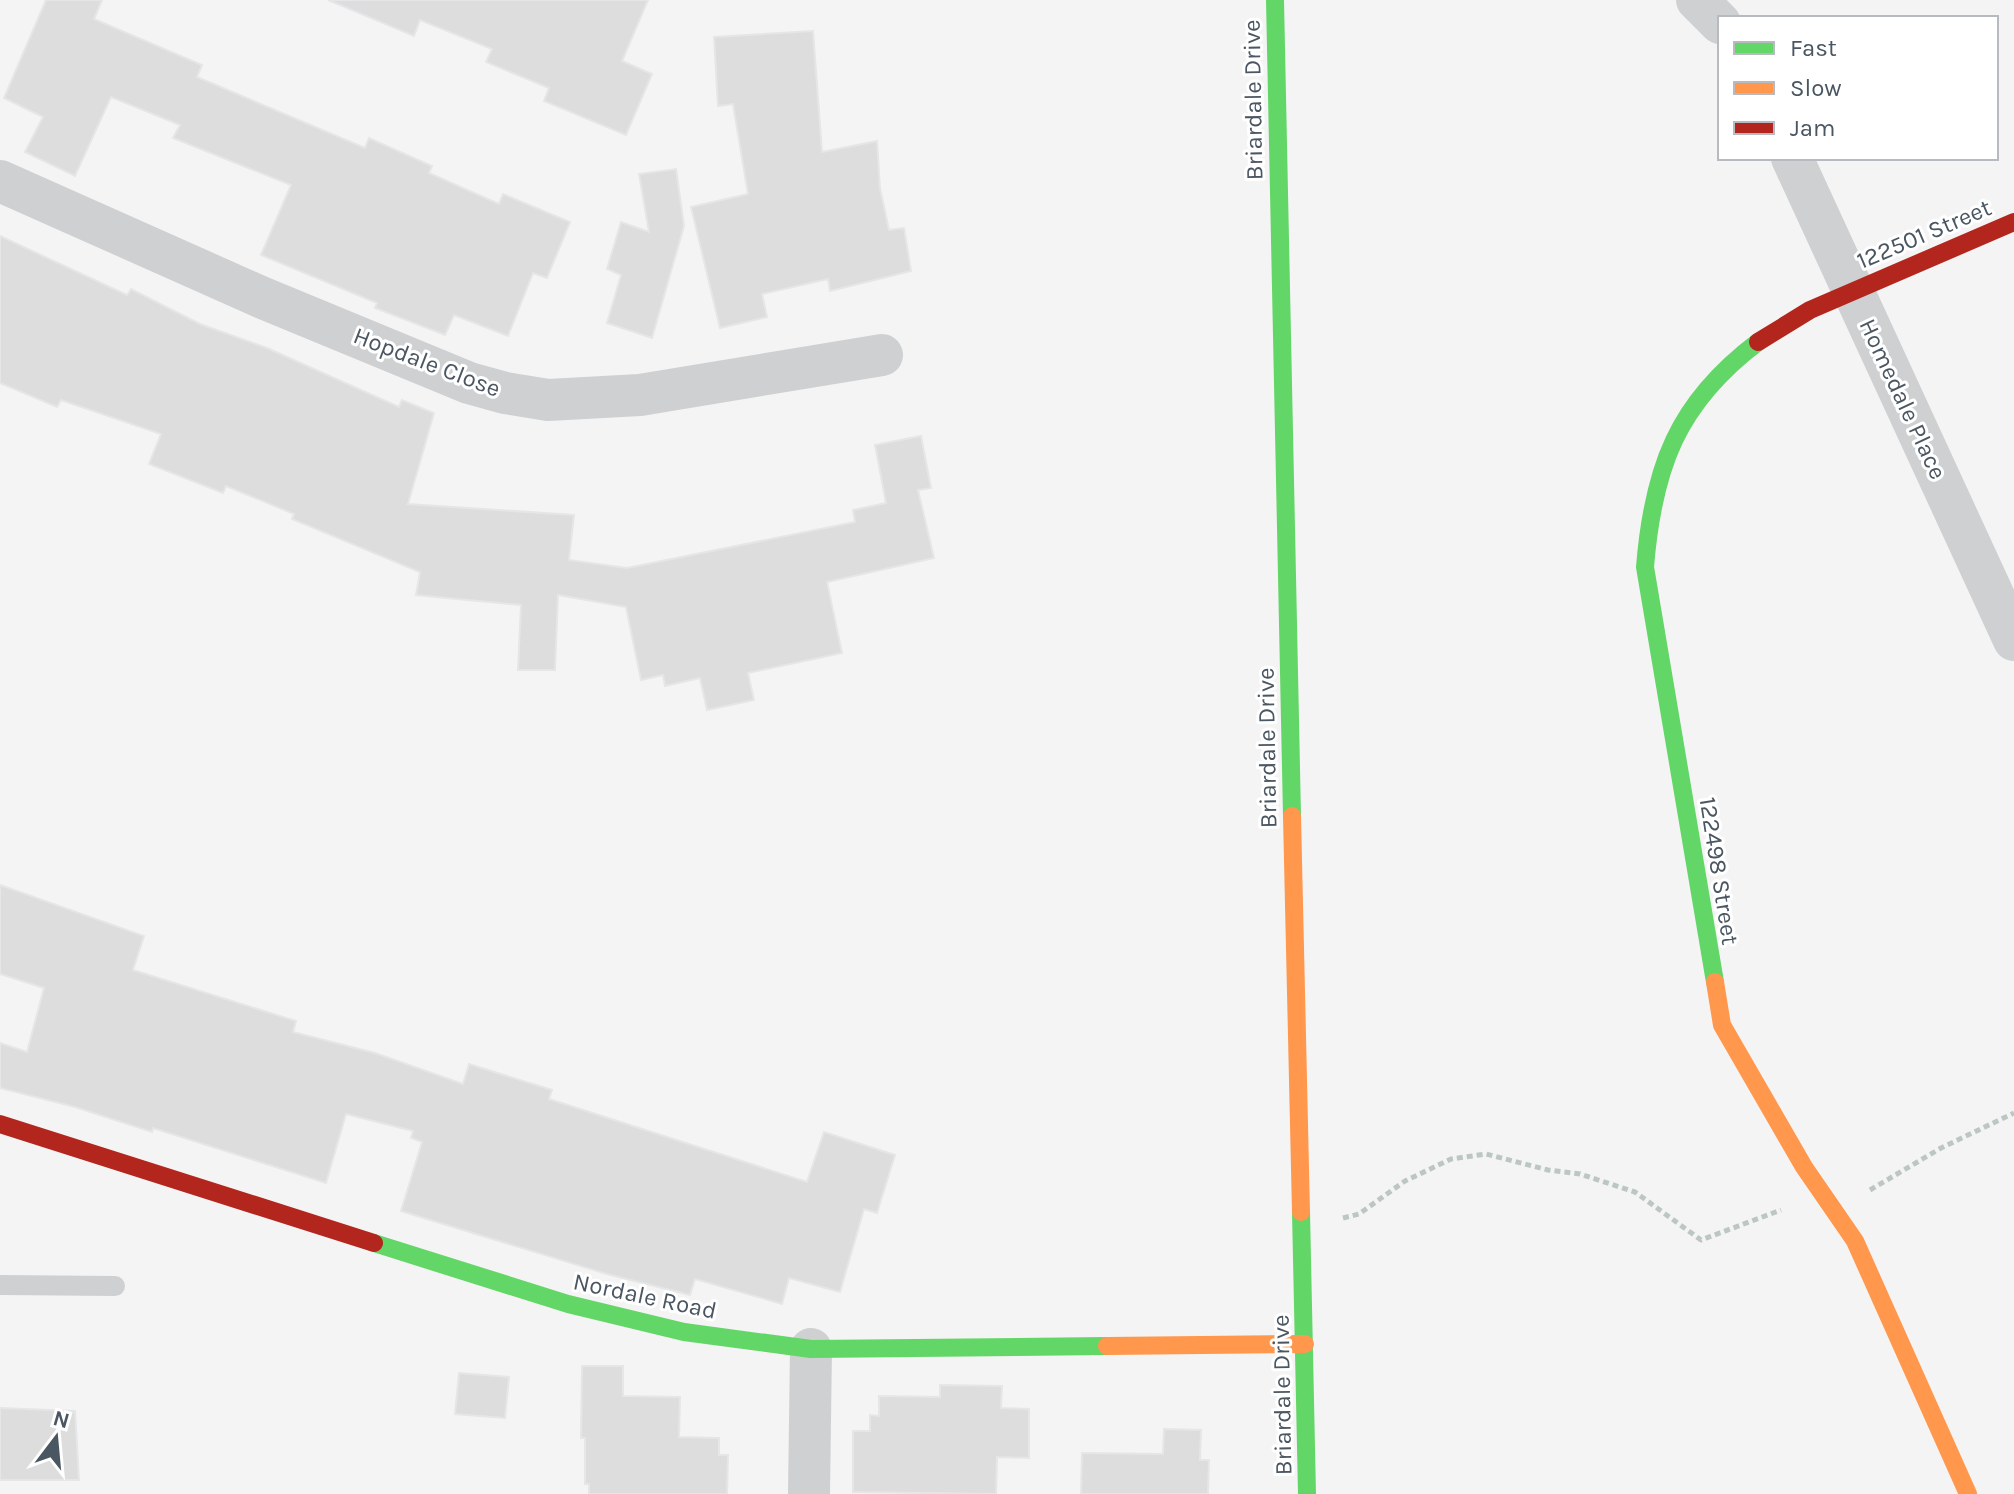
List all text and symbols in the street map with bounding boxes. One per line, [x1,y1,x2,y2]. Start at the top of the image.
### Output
legend [1718,16,1998,160]
street label: Briardale Drive [1238,19,1268,181]
text: Fast [1790,34,1837,62]
text: Slow [1790,74,1842,102]
text: Jam [1790,114,1835,142]
street label: 122501 Street [1853,193,1995,275]
street label: Homedale Place [1854,314,1952,484]
street label: Hopdale Close [350,321,504,403]
street label: Briardale Drive [1252,667,1282,829]
street label: 122498 Street [1693,795,1745,947]
street label: Nordale Road [571,1267,719,1325]
street label: Briardale Drive [1267,1314,1297,1476]
north arrow [16,1398,96,1478]
text: N [50,1405,72,1434]

